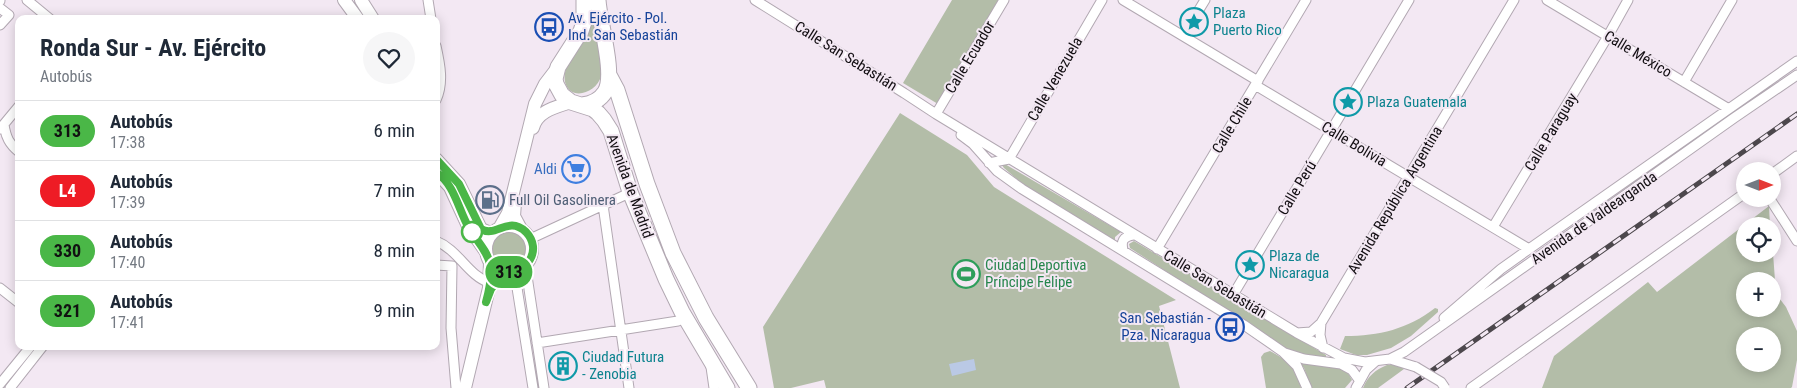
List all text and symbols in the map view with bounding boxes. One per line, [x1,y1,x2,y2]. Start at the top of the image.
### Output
place label: Plaza Puerto Rico [1213,4,1282,39]
place icon: Plaza Puerto Rico [1179,7,1209,37]
place label: Av. Ejército - Pol. Ind. San Sebastián [568,9,678,44]
bus stop icon: Av. Ejército - Pol. Ind. San Sebastián [534,12,564,42]
street label: Calle San Sebastián [791,17,901,95]
street label: Calle Ecuador [941,17,999,96]
street label: Calle México [1601,27,1675,81]
button: heart [363,32,415,84]
text: Ronda Sur - Av. Ejército [40,34,266,62]
street label: Calle Venezuela [1024,34,1086,124]
text: Autobús [40,67,92,86]
place icon: Plaza Guatemala [1333,87,1363,117]
street label: Calle Paraguay [1521,90,1581,174]
street label: Calle Chile [1208,93,1256,157]
place label: Plaza Guatemala [1367,93,1467,111]
text: Autobús [110,110,173,133]
street label: Calle Bolivia [1318,118,1390,170]
text: 6 min [373,119,415,142]
text: 313 [54,120,81,141]
street label: Avenida República Argentina [1344,123,1446,277]
street label: Avenida de Madrid [603,131,657,241]
text: 17:38 [110,133,145,152]
supermarket icon: Aldi [561,154,591,184]
street label: Calle Perú [1274,158,1320,218]
place label: Aldi [534,160,557,178]
north arrow [1736,162,1781,208]
map controls [1736,162,1781,372]
street label: Avenida de Valdearganda [1528,168,1660,268]
text: Autobús [110,170,173,193]
text: 7 min [373,179,415,202]
text: L4 [59,180,76,201]
fuel station icon: Full Oil Gasolinera [475,185,505,215]
place label: Full Oil Gasolinera [509,191,616,209]
text: 17:39 [110,193,145,212]
button: locate [1736,217,1781,262]
unlabelled marker [461,221,483,243]
text: Autobús [110,230,173,253]
text: 8 min [373,239,415,262]
text: 330 [54,240,81,261]
street label: Calle San Sebastián [1160,246,1270,322]
place label: Plaza de Nicaragua [1269,247,1329,282]
place icon: Plaza de Nicaragua [1235,250,1265,280]
text: 17:40 [110,253,145,272]
line badge: 313 [480,256,538,288]
place label: Ciudad Deportiva Príncipe Felipe [985,256,1087,291]
sports icon: Ciudad Deportiva Príncipe Felipe [951,259,981,289]
text: 313 [495,261,523,282]
button: + [1736,272,1781,317]
text: Autobús [110,290,173,313]
text: 9 min [373,299,415,322]
text: 321 [54,300,81,321]
place label: San Sebastián - Pza. Nicaragua [1120,309,1211,344]
bus stop icon: San Sebastián - Pza. Nicaragua [1215,312,1245,342]
text: 17:41 [110,313,145,332]
button: − [1736,327,1781,372]
place label: Ciudad Futura - Zenobia [582,348,664,383]
building icon: Ciudad Futura - Zenobia [548,351,578,381]

